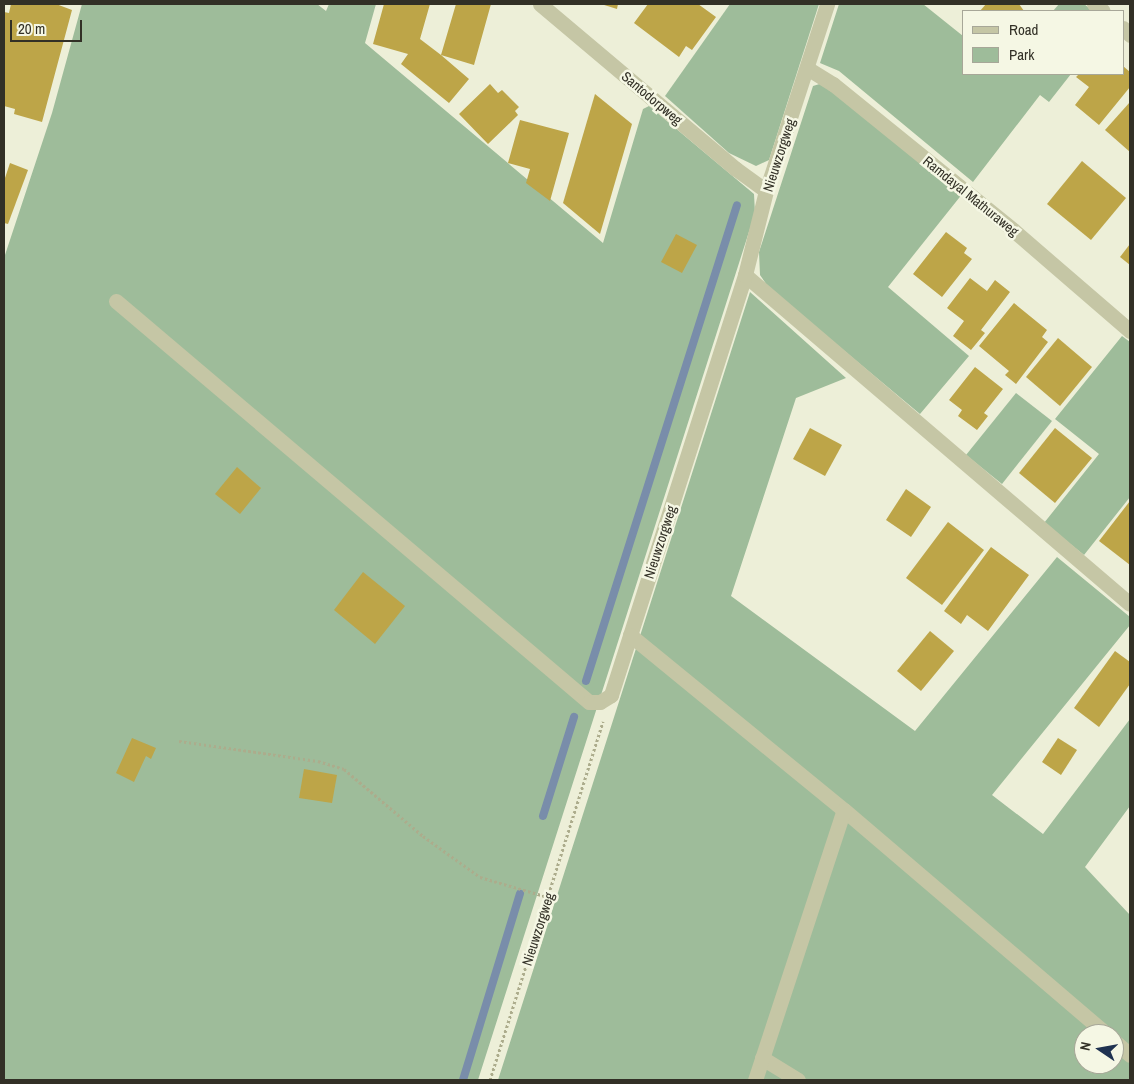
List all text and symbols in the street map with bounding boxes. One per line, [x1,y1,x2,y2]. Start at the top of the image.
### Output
scale bar [12,10,85,42]
legend [962,10,1124,75]
text: 20 m [18,18,45,39]
text: Road [1009,19,1038,40]
text: Park [1009,44,1034,65]
street label: Santodorpweg [618,68,686,128]
street label: Nieuwzorgweg [759,116,799,194]
street label: Ramdayal Mathuraweg [920,152,1022,240]
street label: Nieuwzorgweg [640,503,680,581]
street label: Nieuwzorgweg [518,890,558,968]
north arrow [1074,1024,1124,1074]
text: N [1076,1040,1095,1052]

